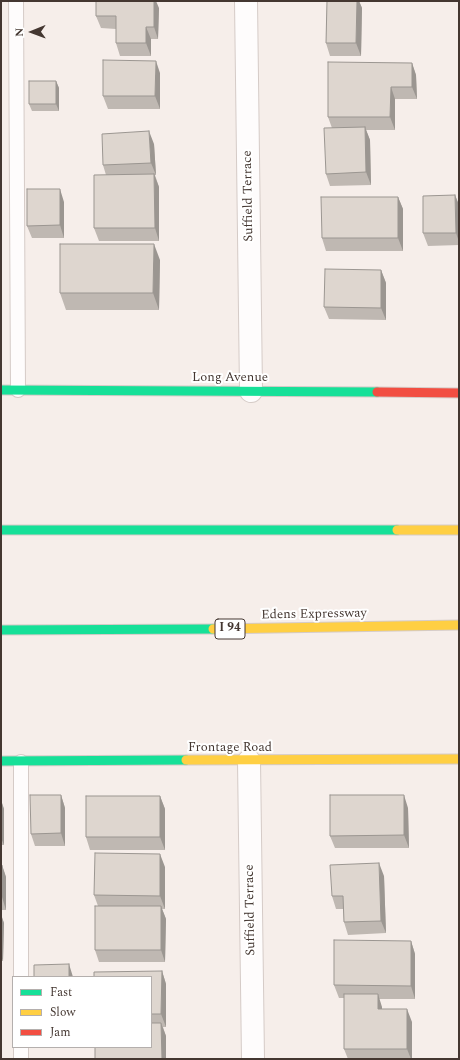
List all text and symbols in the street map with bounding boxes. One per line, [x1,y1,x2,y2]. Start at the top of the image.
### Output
north arrow [12,12,52,52]
text: N [11,28,28,37]
street label: Suffield Terrace [240,150,258,242]
street label: Long Avenue [192,370,268,386]
street label: Edens Expressway [261,606,367,624]
road number: I 94 [215,619,245,639]
street label: Frontage Road [188,740,272,756]
street label: Suffield Terrace [242,864,260,956]
legend [12,976,152,1048]
text: Fast [50,983,72,1002]
text: Slow [50,1003,75,1022]
text: Jam [50,1023,71,1042]

